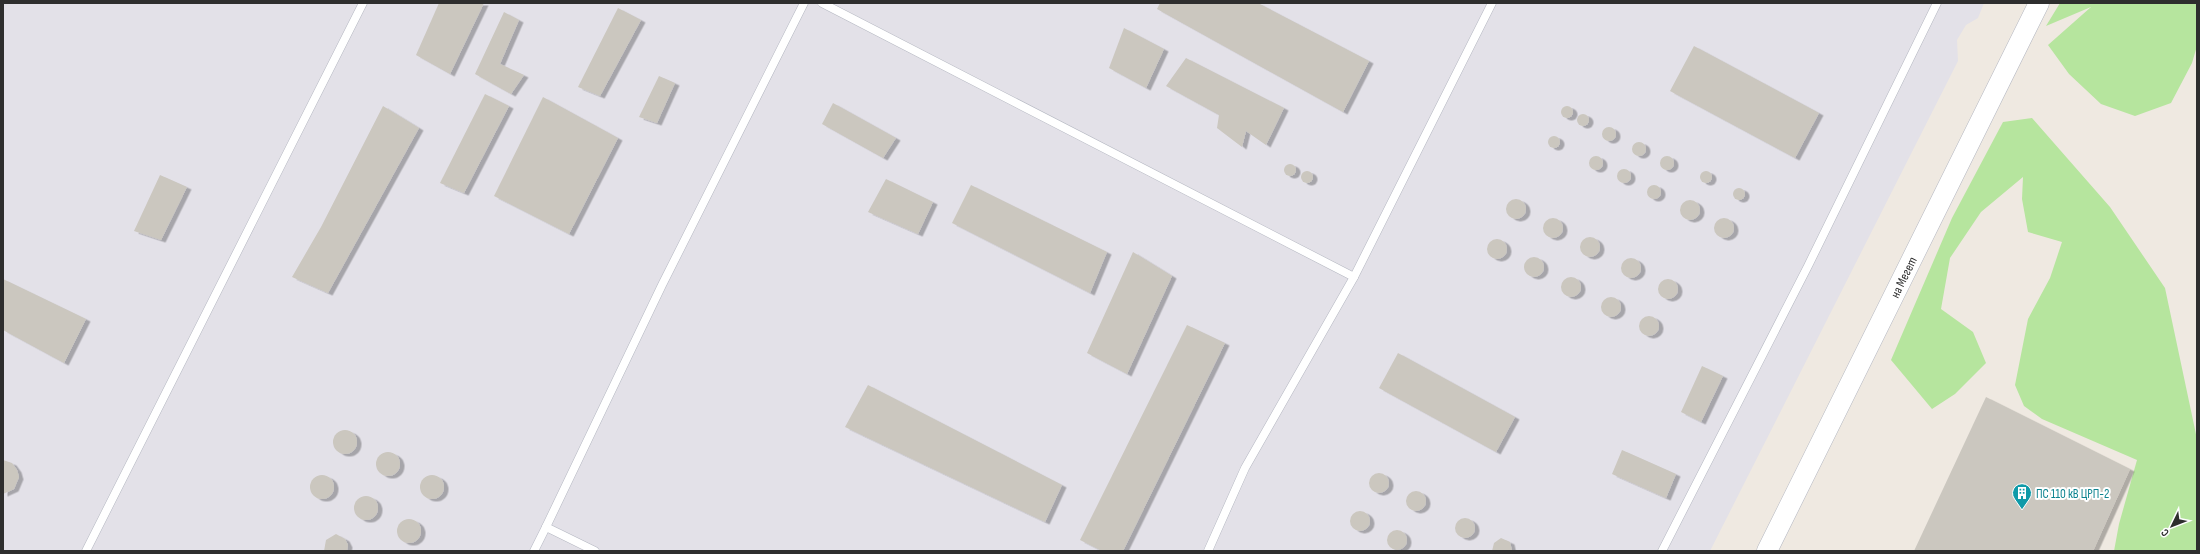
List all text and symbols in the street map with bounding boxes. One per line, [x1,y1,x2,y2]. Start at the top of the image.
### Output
street label: на Мегет [1887,254,1921,301]
building icon: ПС 110 кВ ЦРП-2 [2011,482,2033,510]
place label: ПС 110 кВ ЦРП-2 [2036,486,2109,502]
north arrow [2152,506,2192,546]
text: С [2158,526,2172,539]

